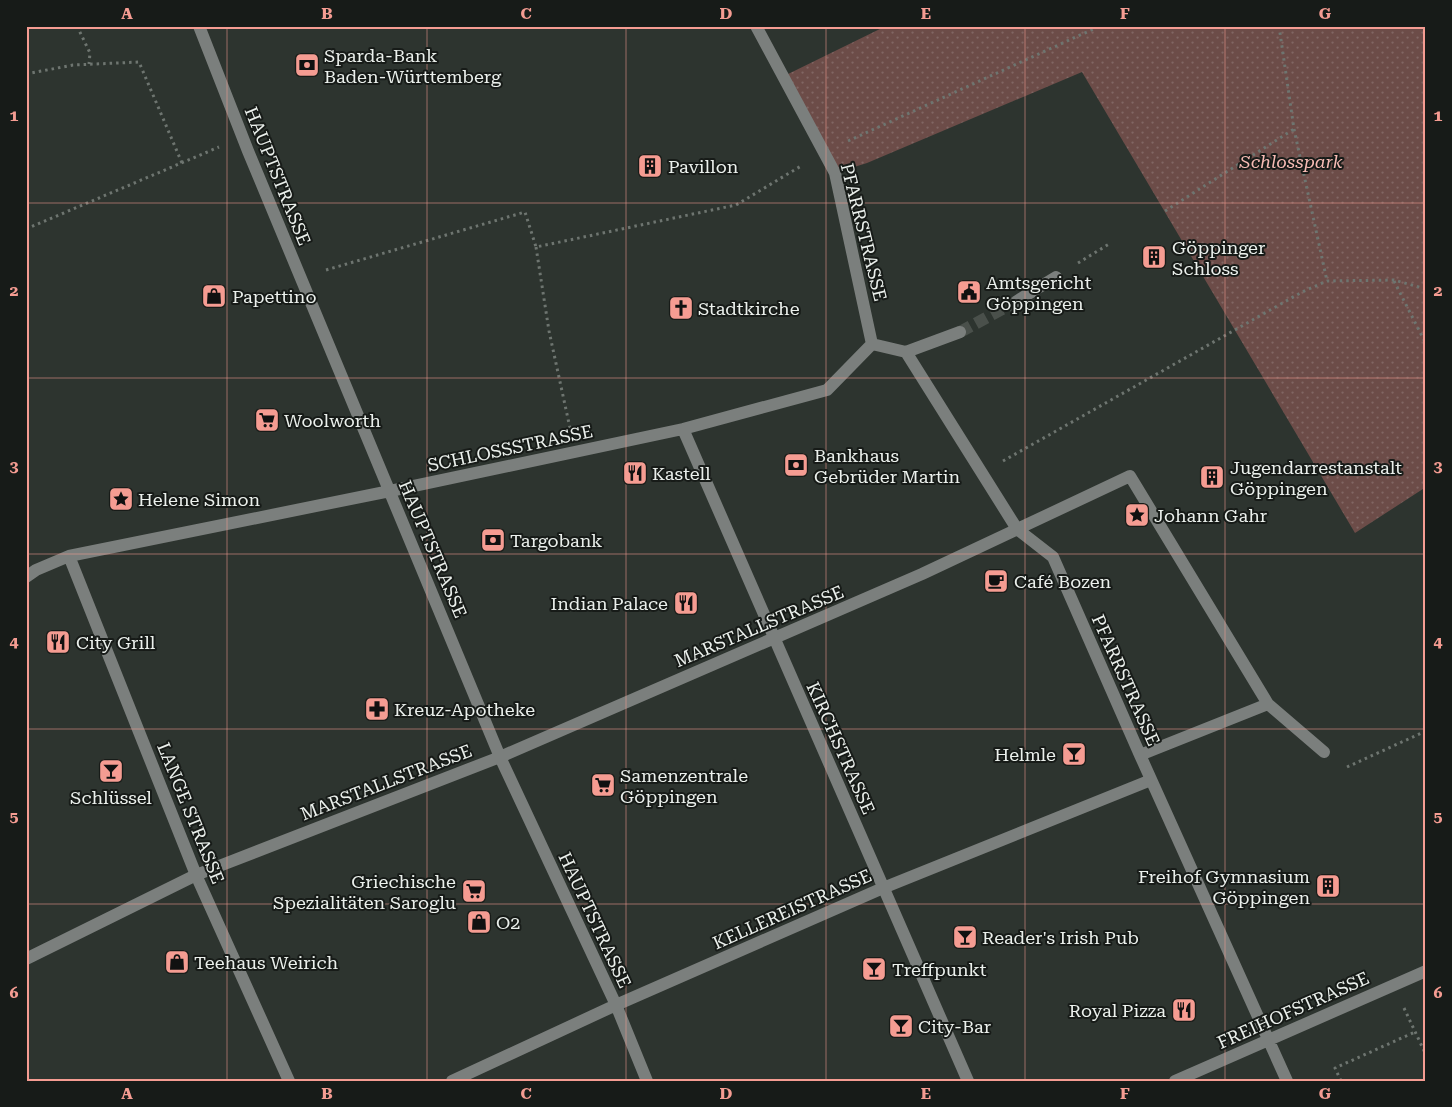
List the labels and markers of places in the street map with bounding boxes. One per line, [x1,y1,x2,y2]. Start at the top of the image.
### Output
place label: Sparda-Bank Baden-Württemberg [324,45,502,87]
bank icon: Sparda-Bank Baden-Württemberg [294,52,320,78]
building icon: Pavillon [637,153,663,179]
place label: Pavillon [668,156,739,177]
place label: Göppinger Schloss [1172,237,1265,279]
building icon: Göppinger Schloss [1141,244,1167,270]
place label: Amtsgericht Göppingen [986,272,1092,314]
public building icon: Amtsgericht Göppingen [956,279,982,305]
shop icon: Papettino [201,283,227,309]
place label: Papettino [232,286,317,307]
church icon: Stadtkirche [668,295,694,321]
place label: Stadtkirche [698,298,800,319]
supermarket icon: Woolworth [254,407,280,433]
place label: Woolworth [284,410,381,431]
place label: Bankhaus Gebrüder Martin [814,445,961,487]
bank icon: Bankhaus Gebrüder Martin [783,452,809,478]
place label: Jugendarrestanstalt Göppingen [1230,457,1402,499]
restaurant icon: Kastell [622,460,648,486]
place label: Kastell [652,463,711,484]
building icon: Jugendarrestanstalt Göppingen [1199,464,1225,490]
place icon: Helene Simon [108,486,134,512]
place label: Helene Simon [138,489,260,510]
place icon: Johann Gahr [1124,502,1150,528]
place label: Johann Gahr [1154,505,1267,526]
bank icon: Targobank [480,527,506,553]
place label: Targobank [510,530,603,551]
cafe icon: Café Bozen [983,568,1009,594]
place label: Café Bozen [1014,571,1112,592]
restaurant icon: Indian Palace [673,590,699,616]
place label: Indian Palace [551,593,668,614]
restaurant icon: City Grill [45,629,71,655]
place label: City Grill [76,632,156,653]
pharmacy icon: Kreuz-Apotheke [364,696,390,722]
place label: Kreuz-Apotheke [394,699,535,720]
bar icon: Helmle [1061,741,1087,767]
place label: Helmle [994,744,1056,765]
bar icon: Schlüssel [98,758,124,784]
place label: Samenzentrale Göppingen [620,765,748,807]
supermarket icon: Samenzentrale Göppingen [590,772,616,798]
place label: Schlüssel [70,787,152,808]
place label: Freihof Gymnasium Göppingen [1138,866,1310,908]
place label: Griechische Spezialitäten Saroglu [273,871,456,913]
building icon: Freihof Gymnasium Göppingen [1315,873,1341,899]
supermarket icon: Griechische Spezialitäten Saroglu [461,878,487,904]
shop icon: O2 [466,909,492,935]
place label: O2 [496,912,520,933]
bar icon: Reader's Irish Pub [952,924,978,950]
place label: Reader's Irish Pub [982,927,1139,948]
shop icon: Teehaus Weirich [164,949,190,975]
place label: Teehaus Weirich [194,952,339,973]
bar icon: Treffpunkt [861,956,887,982]
place label: Treffpunkt [892,959,987,980]
restaurant icon: Royal Pizza [1171,997,1197,1023]
place label: Royal Pizza [1069,1000,1166,1021]
bar icon: City-Bar [888,1013,914,1039]
place label: City-Bar [918,1016,991,1037]

